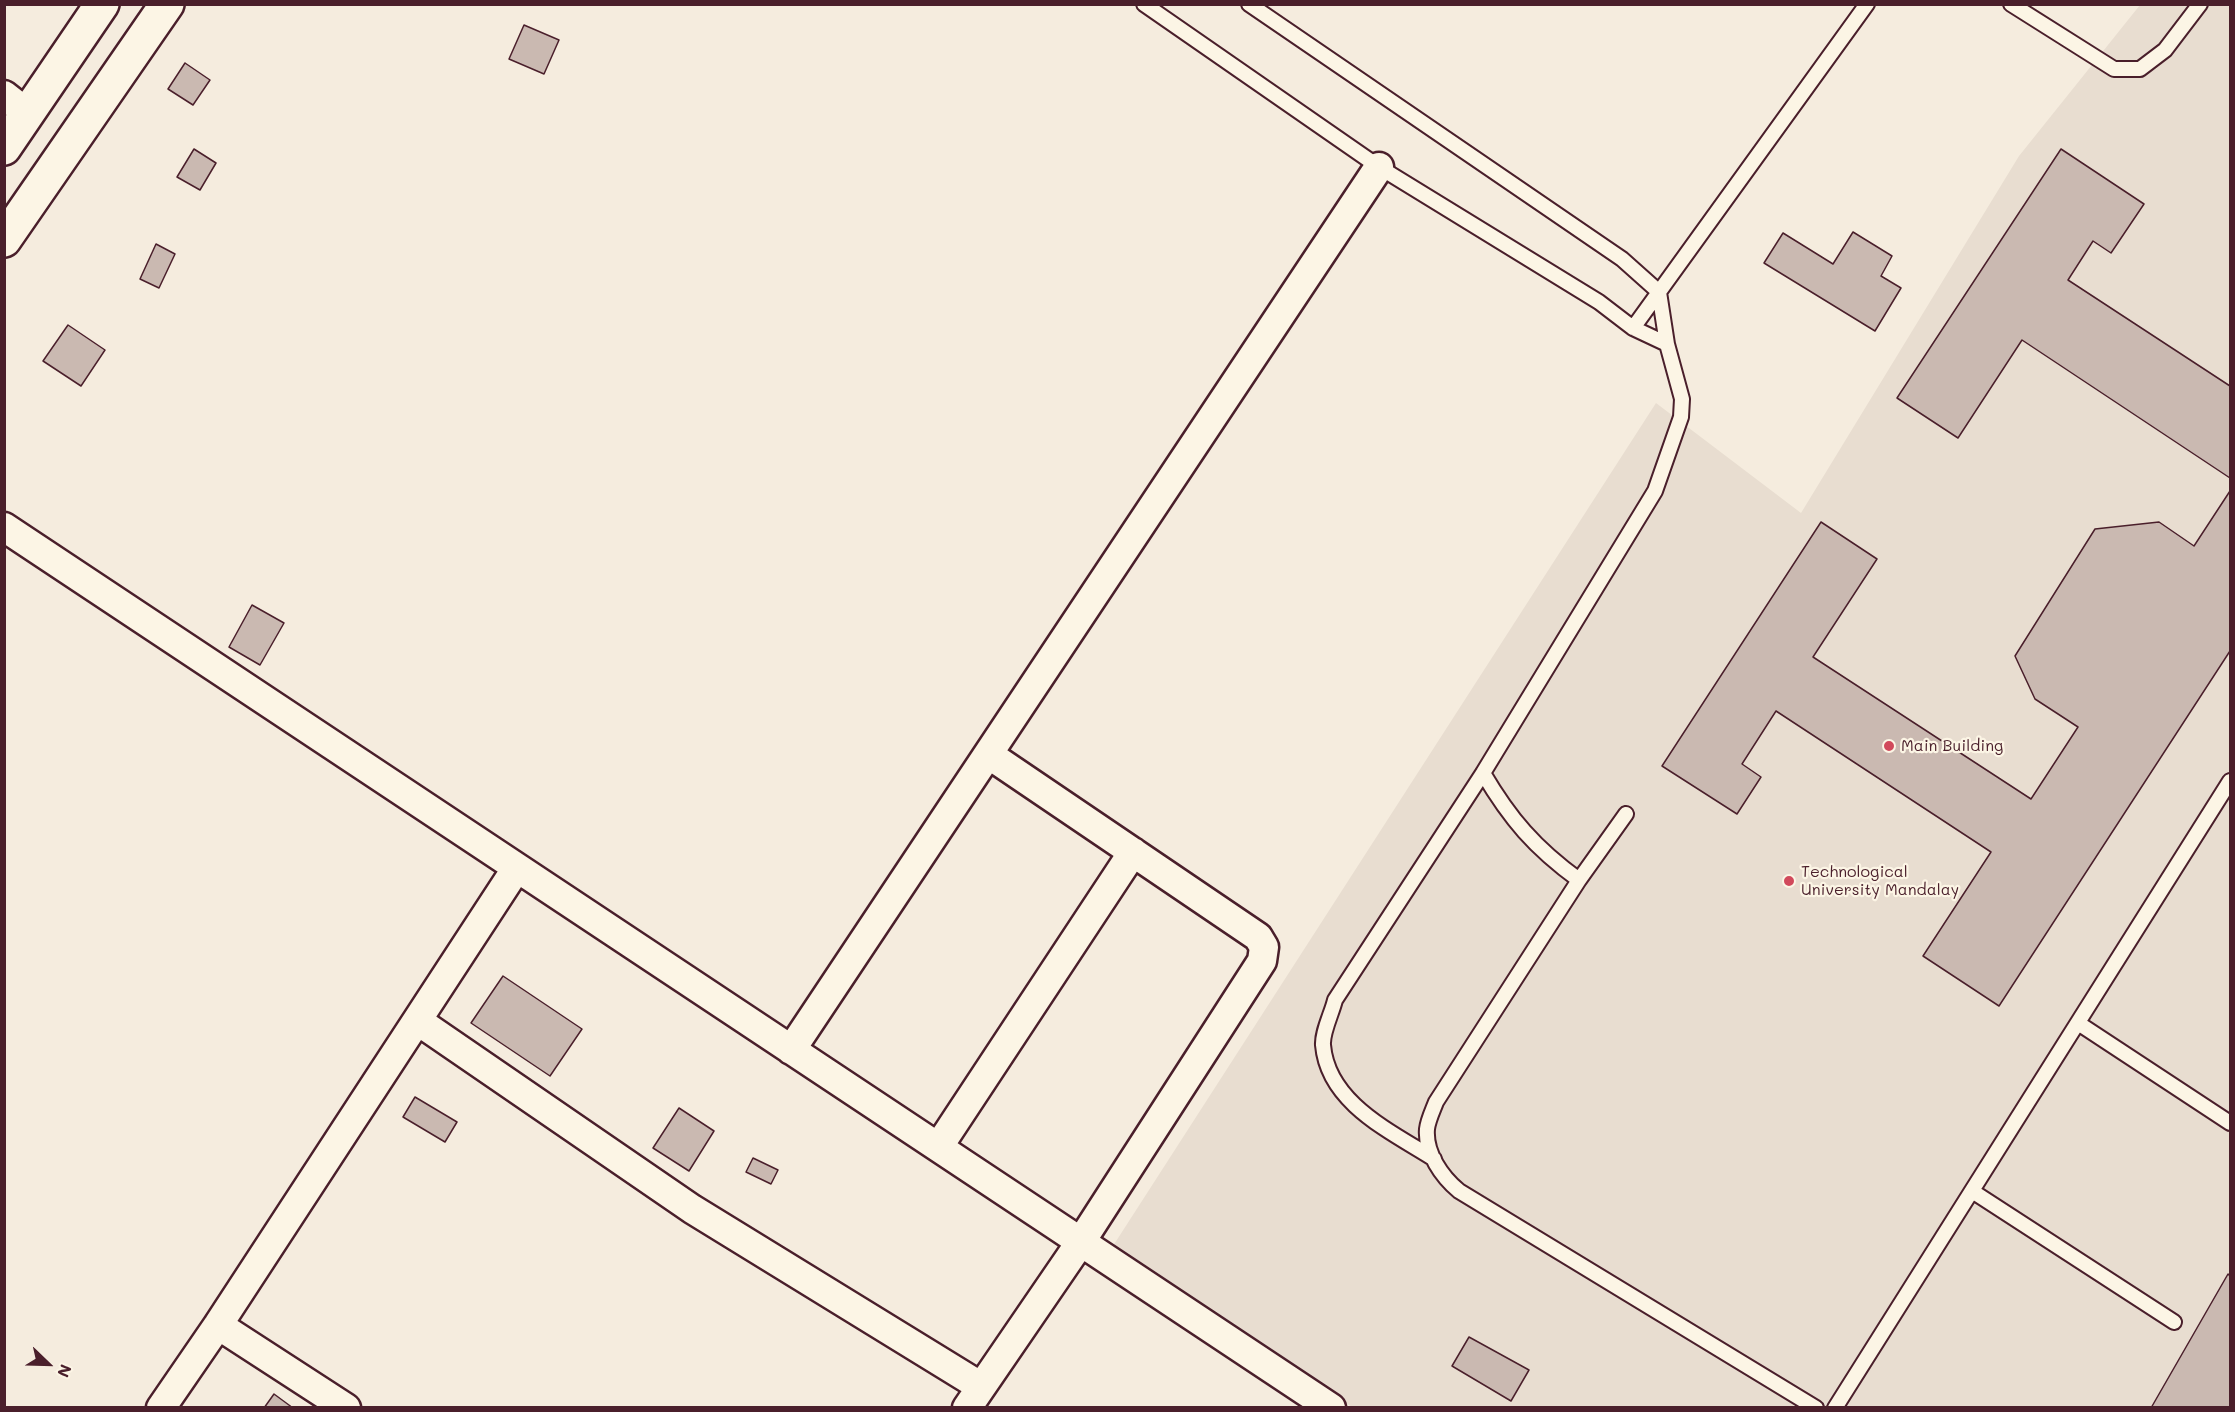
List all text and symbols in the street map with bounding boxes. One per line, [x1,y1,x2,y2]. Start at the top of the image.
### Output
place label: Main Building [1901,736,2003,756]
marker: Main Building [1882,739,1896,753]
place label: Technological University Mandalay [1801,862,1959,900]
marker: Technological University Mandalay [1782,874,1796,888]
north arrow [18,1334,78,1394]
text: N [53,1362,77,1381]

